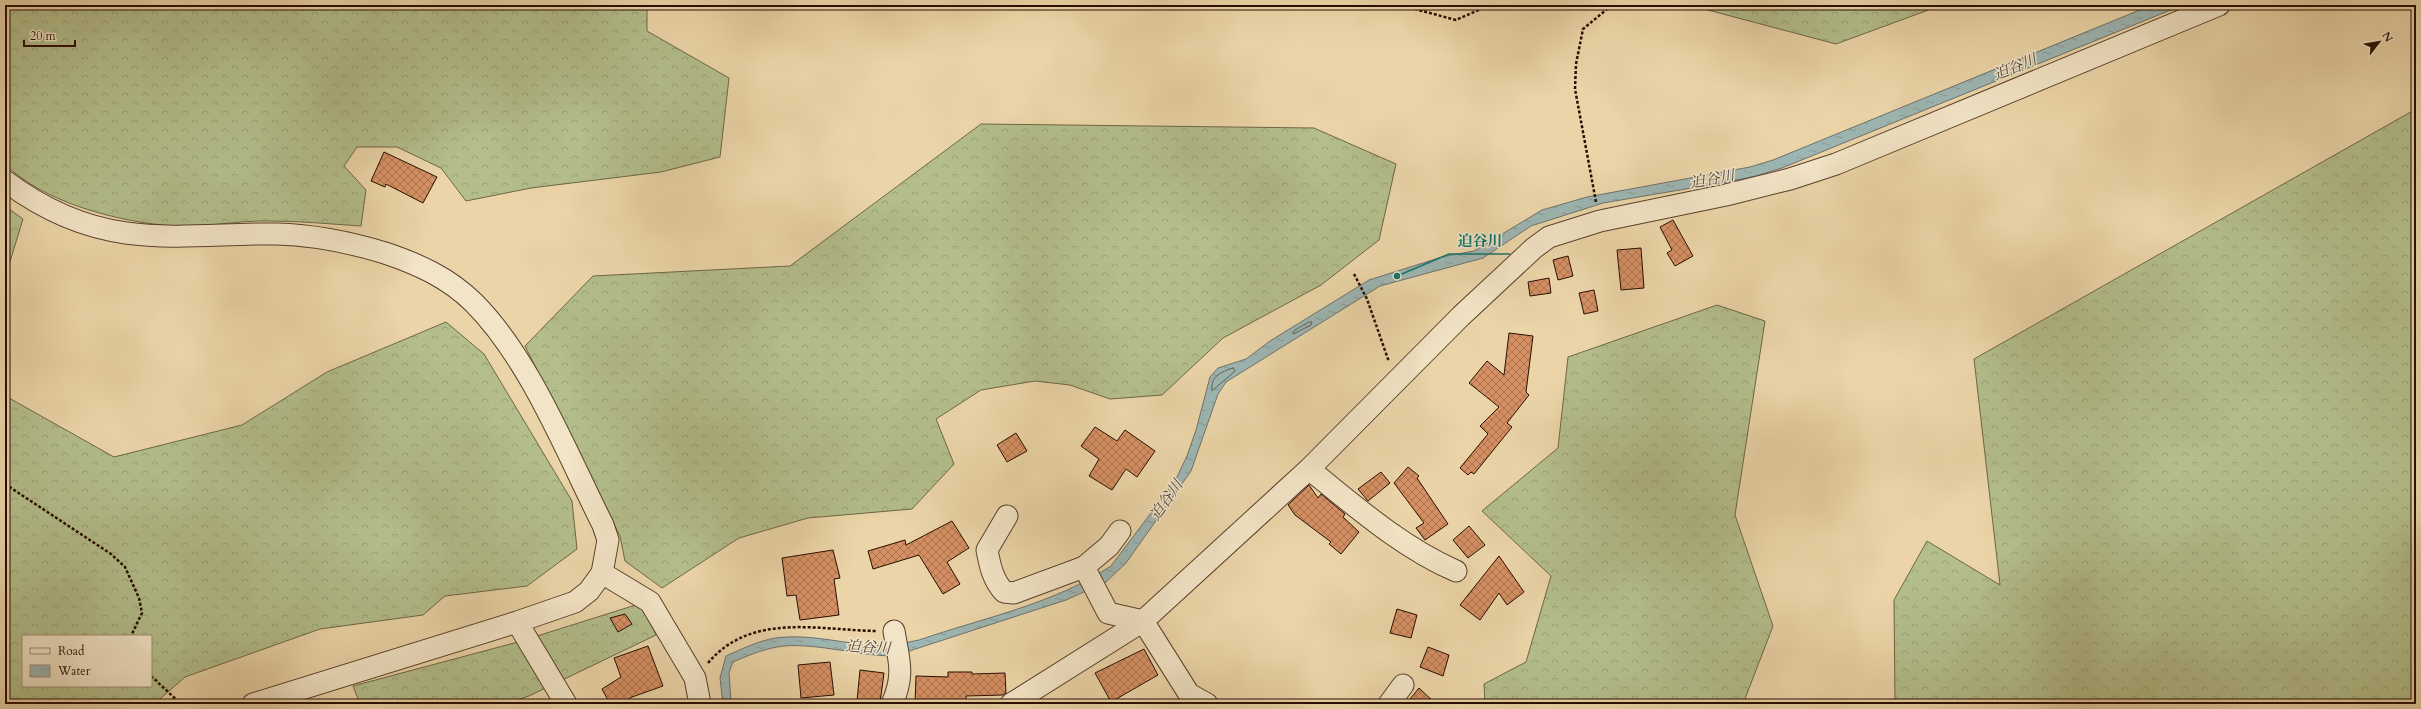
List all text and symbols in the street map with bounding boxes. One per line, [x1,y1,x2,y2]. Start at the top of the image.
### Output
scale bar [24,22,75,48]
north arrow [2359,22,2399,62]
text: 20 m [30,28,57,44]
text: N [2378,29,2396,45]
water label: 迫谷川 [1990,49,2041,85]
water label: 迫谷川 [1688,165,1738,193]
callout: 迫谷川 [1449,227,1510,254]
text: 迫谷川 [1457,231,1503,251]
water label: 迫谷川 [1145,474,1188,524]
legend [22,635,152,687]
water label: 迫谷川 [845,636,893,658]
text: Road [58,643,85,659]
text: Water [57,663,91,679]

